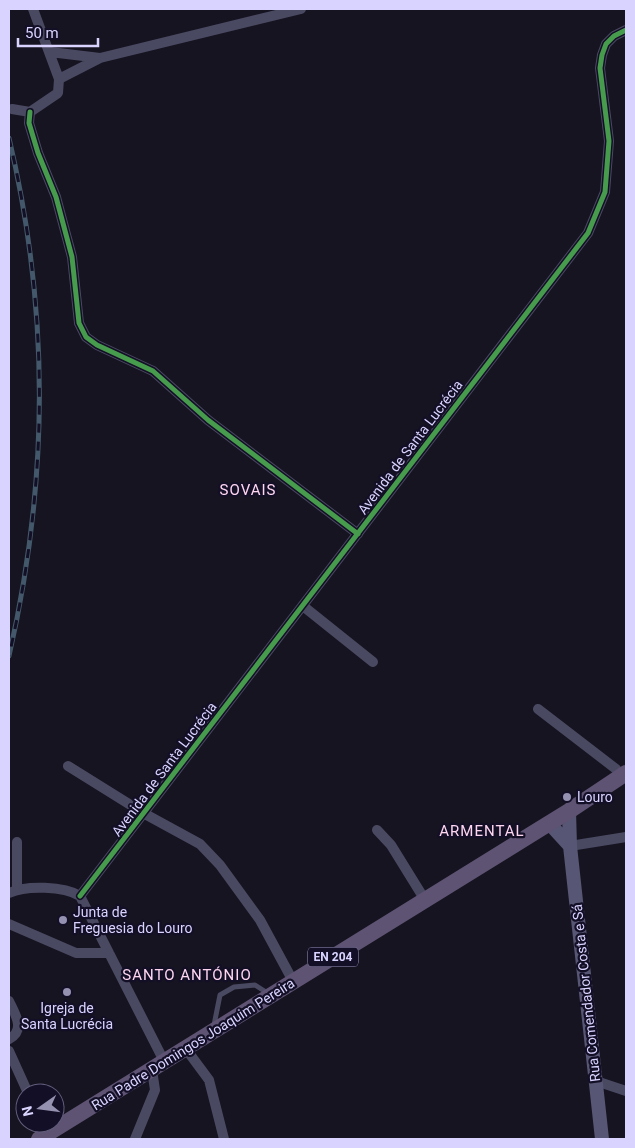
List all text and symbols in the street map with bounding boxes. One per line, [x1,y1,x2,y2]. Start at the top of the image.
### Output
scale bar [18,15,98,47]
text: 50 m [25,24,59,42]
street label: Avenida de Santa Lucrécia [354,377,466,517]
district label: SOVAIS [220,481,276,499]
street label: Avenida de Santa Lucrécia [108,699,220,839]
place label: Louro [577,789,613,805]
marker: Louro [561,791,573,803]
district label: ARMENTAL [439,822,525,840]
street label: Rua Comendador Costa e Sá [569,903,603,1083]
place label: Junta de Freguesia do Louro [73,904,193,936]
marker: Junta de Freguesia do Louro [57,914,69,926]
road number: EN 204 [308,948,358,966]
district label: SANTO ANTÓNIO [122,966,252,984]
street label: Rua Padre Domingos Joaquim Pereira [89,975,297,1113]
marker: Igreja de Santa Lucrécia [61,986,73,998]
place label: Igreja de Santa Lucrécia [21,1000,113,1032]
north arrow [15,1083,65,1133]
text: N [18,1104,36,1118]

